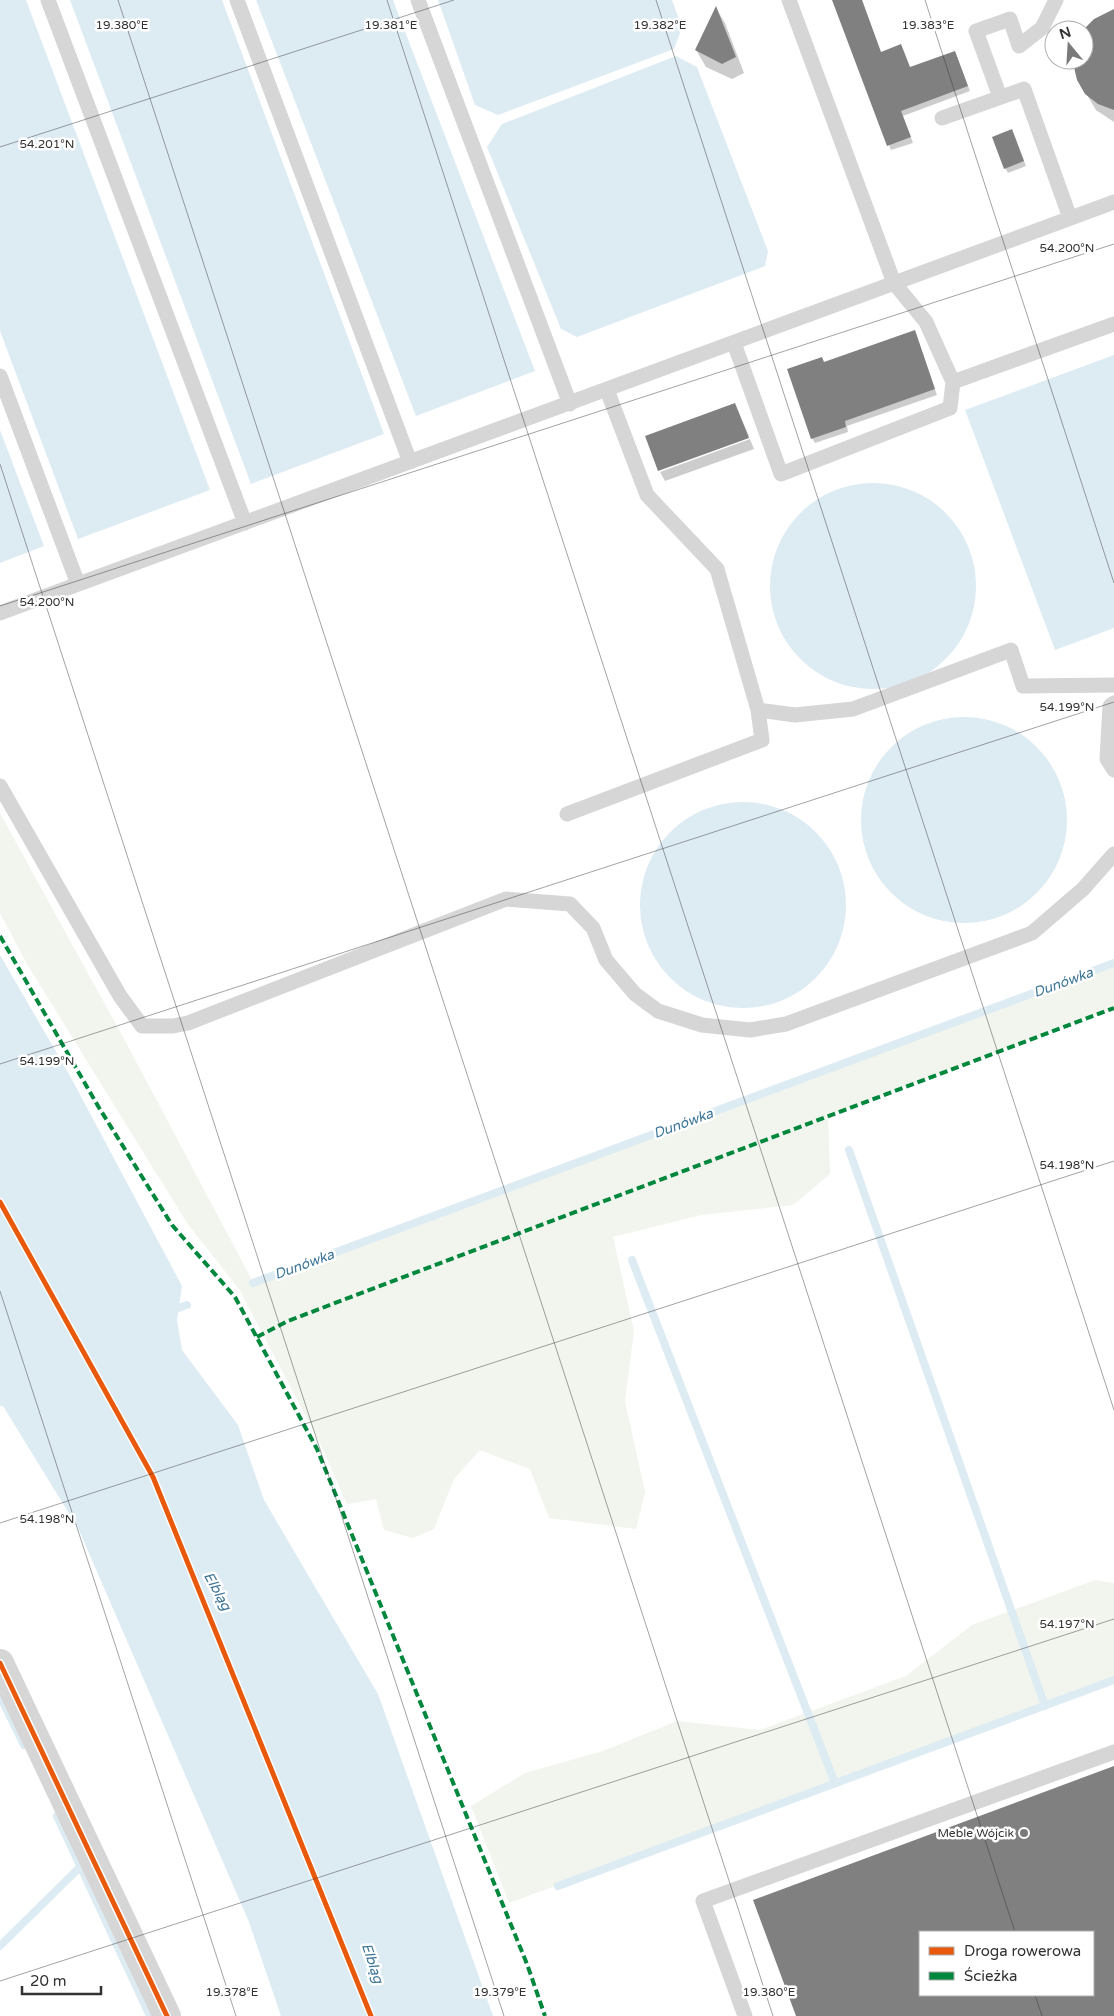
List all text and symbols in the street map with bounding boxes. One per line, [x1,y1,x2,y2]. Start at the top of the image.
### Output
text: 19.380°E [96,18,149,32]
text: 19.381°E [365,18,418,32]
text: 19.382°E [634,18,687,32]
text: 19.383°E [902,18,955,32]
north arrow [1044,20,1094,70]
text: N [1057,23,1073,43]
text: 54.201°N [20,137,74,151]
text: 54.200°N [1040,241,1094,255]
text: 54.200°N [20,595,74,609]
text: 54.199°N [1040,700,1094,714]
water label: Dunówka [1031,963,1096,1001]
text: 54.199°N [20,1054,74,1068]
water label: Dunówka [651,1104,716,1142]
text: 54.198°N [1040,1158,1094,1172]
water label: Dunówka [272,1245,337,1283]
text: 54.198°N [20,1512,74,1526]
water label: Elbląg [200,1569,236,1614]
text: 54.197°N [1039,1617,1095,1631]
place label: Meble Wójcik [937,1826,1014,1840]
marker: Meble Wójcik [1018,1827,1030,1839]
legend [919,1931,1094,1996]
water label: Elbląg [358,1941,387,1987]
text: Droga rowerowa [964,1942,1081,1960]
scale bar [22,1964,101,1996]
text: Ścieżka [964,1967,1017,1985]
text: 20 m [30,1972,67,1990]
text: 19.378°E [206,1985,259,1999]
text: 19.379°E [474,1985,527,1999]
text: 19.380°E [743,1985,796,1999]

